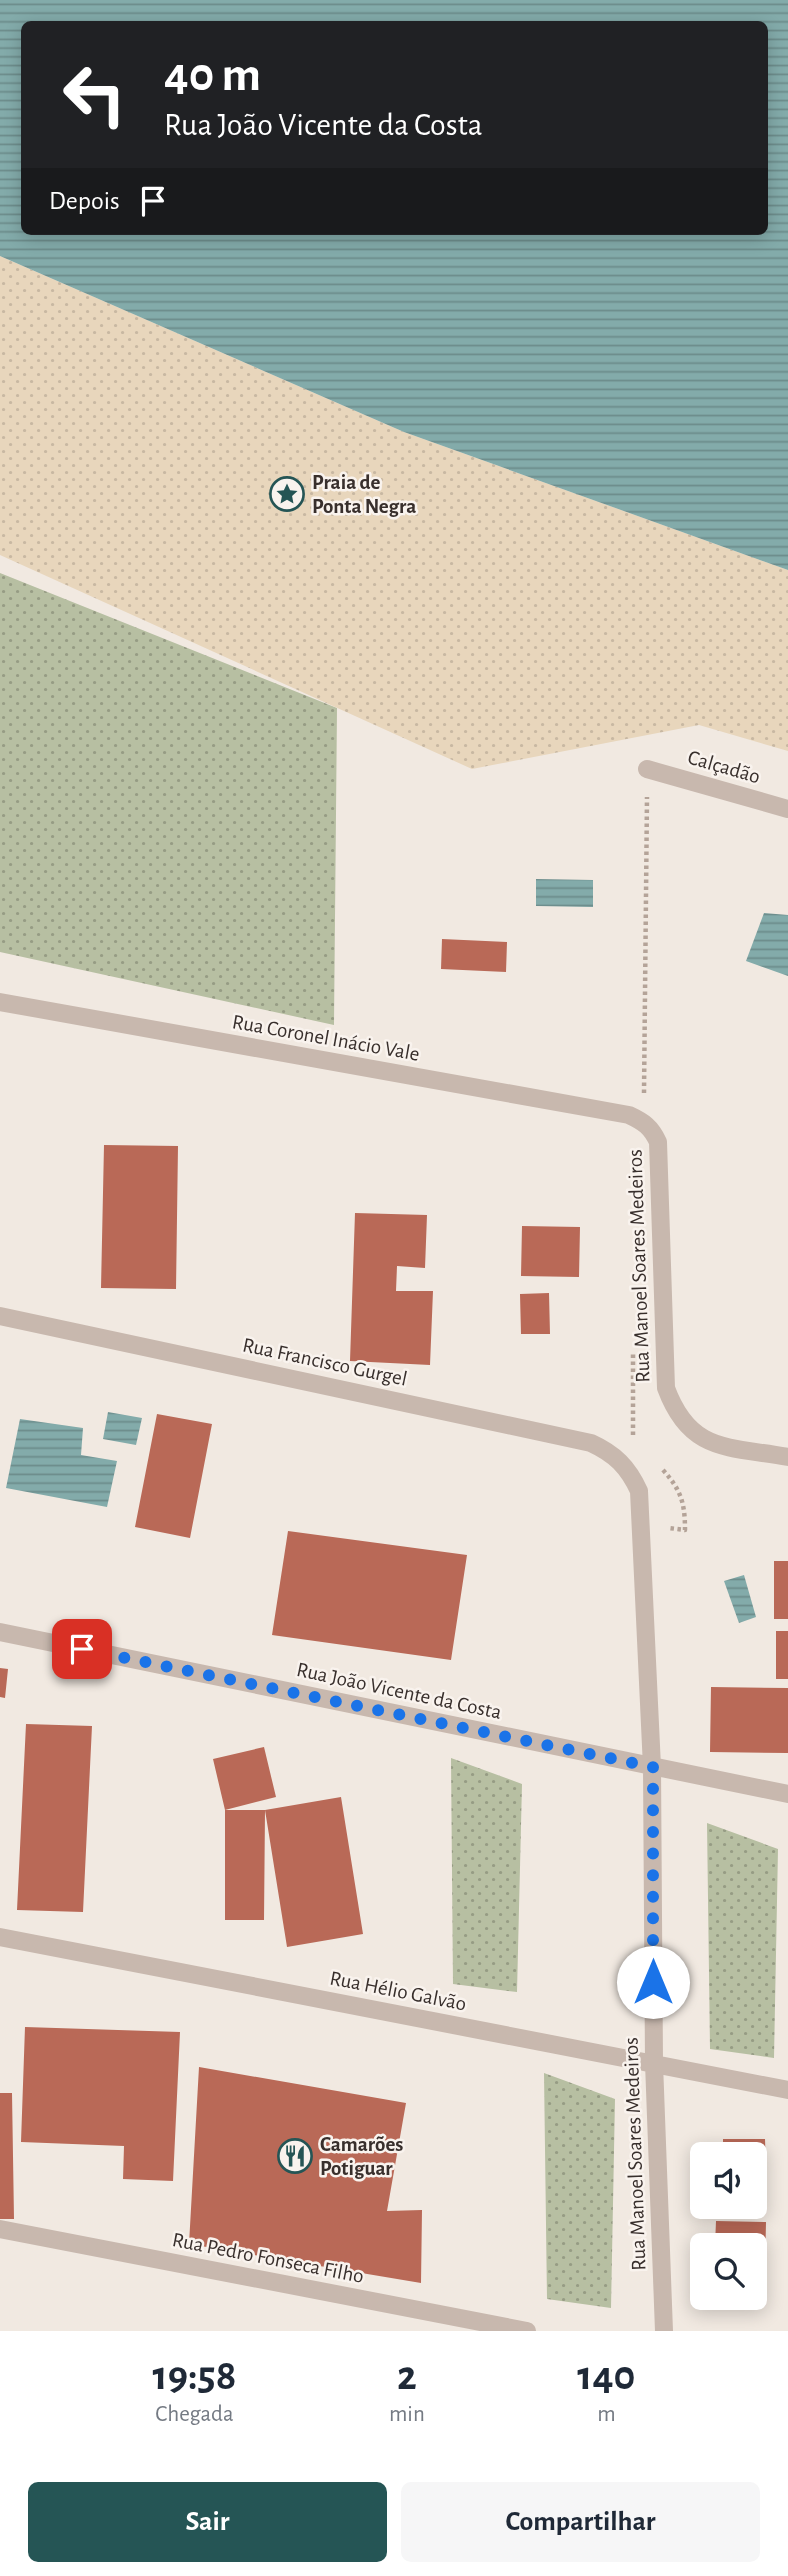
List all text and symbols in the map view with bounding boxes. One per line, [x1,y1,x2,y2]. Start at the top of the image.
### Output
icon: left [49,49,140,140]
text: 40 m [164,51,261,100]
text: Rua João Vicente da Costa [164,109,483,141]
icon: arrive [134,182,172,220]
text: Depois [49,188,120,214]
place label: Praia de Ponta Negra [312,472,416,517]
place icon: Praia de Ponta Negra [268,475,306,513]
street label: Calçadão [685,747,763,787]
street label: Rua Coronel Inácio Vale [231,1011,421,1065]
street label: Rua Manoel Soares Medeiros [624,1149,654,1383]
street label: Rua Francisco Gurgel [241,1334,409,1390]
pin [52,1619,112,1679]
icon: arrive [63,1630,101,1668]
street label: Rua João Vicente da Costa [295,1659,504,1723]
position arrow [616,1945,690,2019]
street label: Rua Hélio Galvão [328,1967,468,2015]
street label: Rua Manoel Soares Medeiros [620,2037,650,2271]
place label: Camarões Potiguar [320,2134,403,2179]
restaurant icon: Camarões Potiguar [276,2137,314,2175]
map controls [690,2142,767,2310]
button: sound [690,2142,767,2219]
street label: Rua Pedro Fonseca Filho [170,2229,366,2287]
button: search [690,2233,767,2310]
text: 19:58 [153,2355,236,2397]
text: 2 [397,2355,417,2397]
text: 140 [577,2355,635,2397]
text: Chegada [155,2403,234,2426]
text: min [389,2403,425,2426]
text: m [597,2403,616,2426]
button: Sair [28,2482,387,2562]
button: Compartilhar [401,2482,760,2562]

